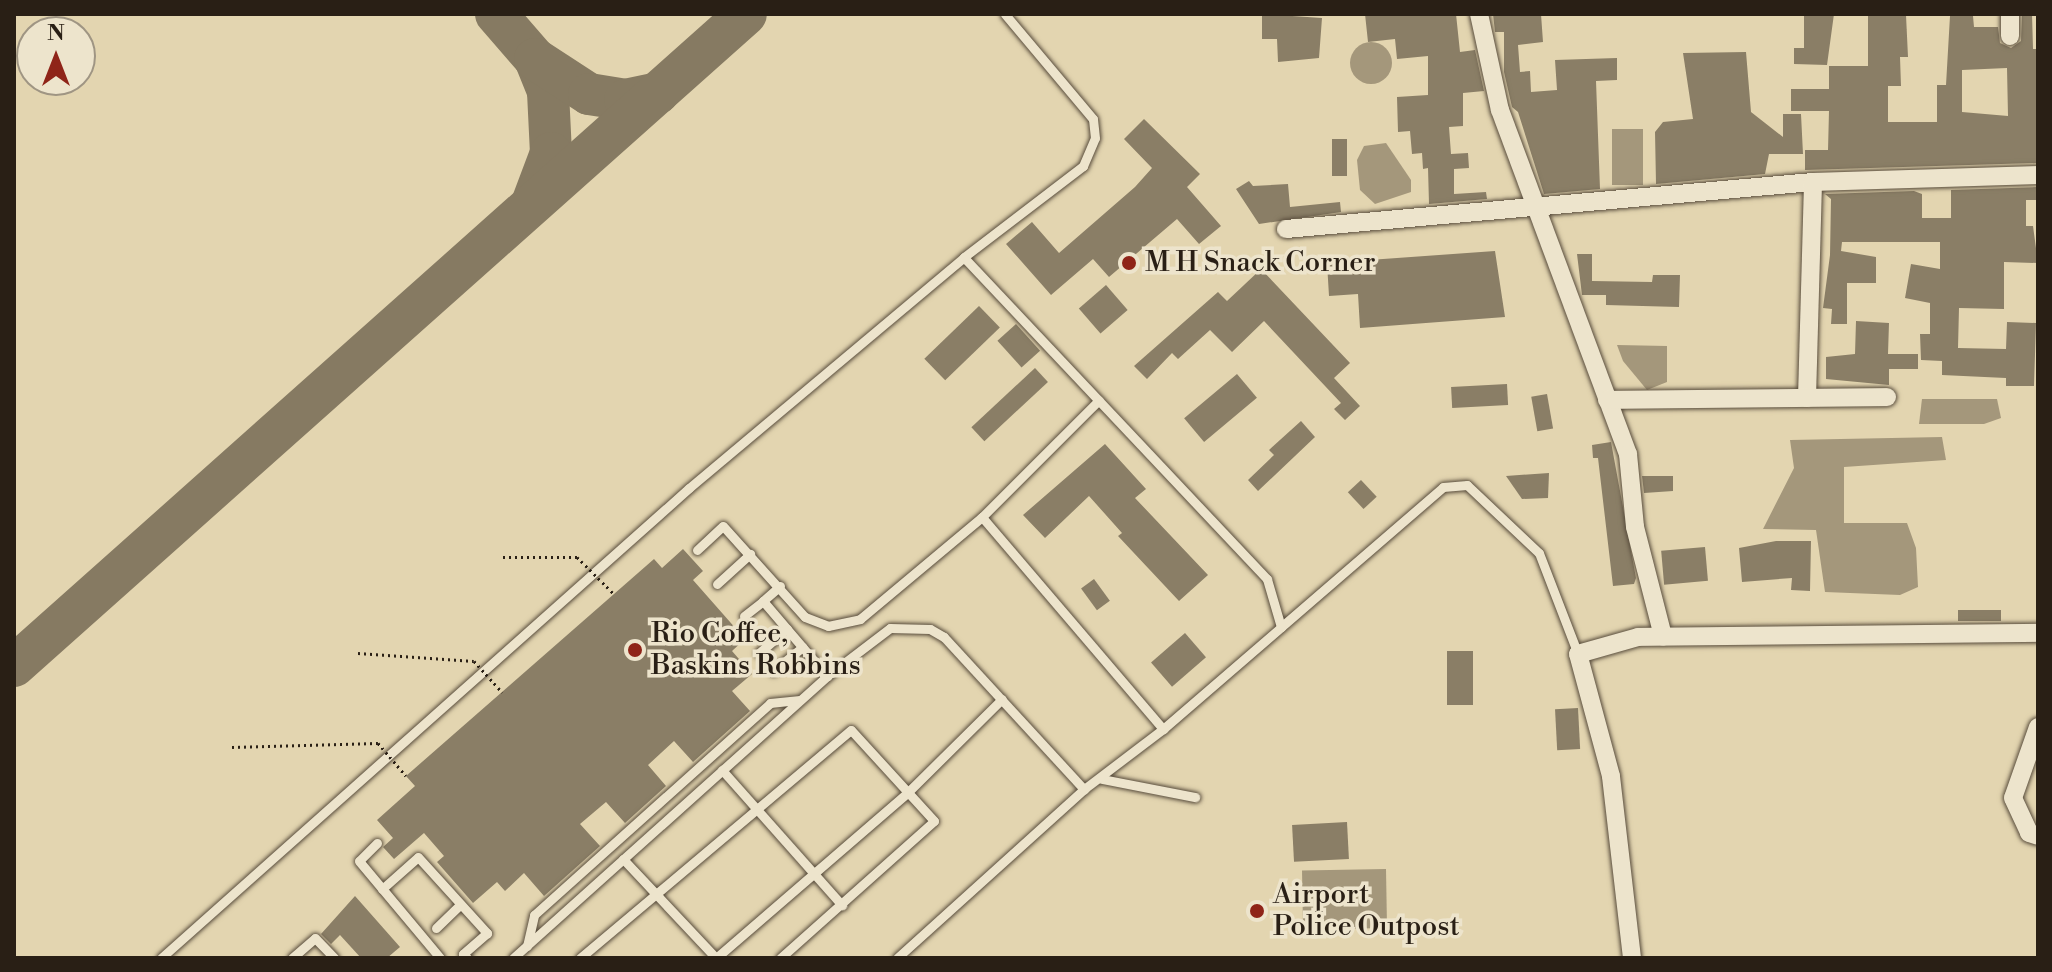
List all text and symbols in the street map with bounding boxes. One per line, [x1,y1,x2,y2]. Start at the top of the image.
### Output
north arrow [16,16,96,96]
text: N [47,20,65,47]
place label: M H Snack Corner [1145,246,1376,280]
marker: M H Snack Corner [1120,254,1138,272]
place label: Rio Coffee, Baskins Robbins [651,617,861,683]
marker: Rio Coffee, Baskins Robbins [626,641,644,659]
place label: Airport Police Outpost [1273,878,1460,944]
marker: Airport Police Outpost [1248,902,1266,920]

